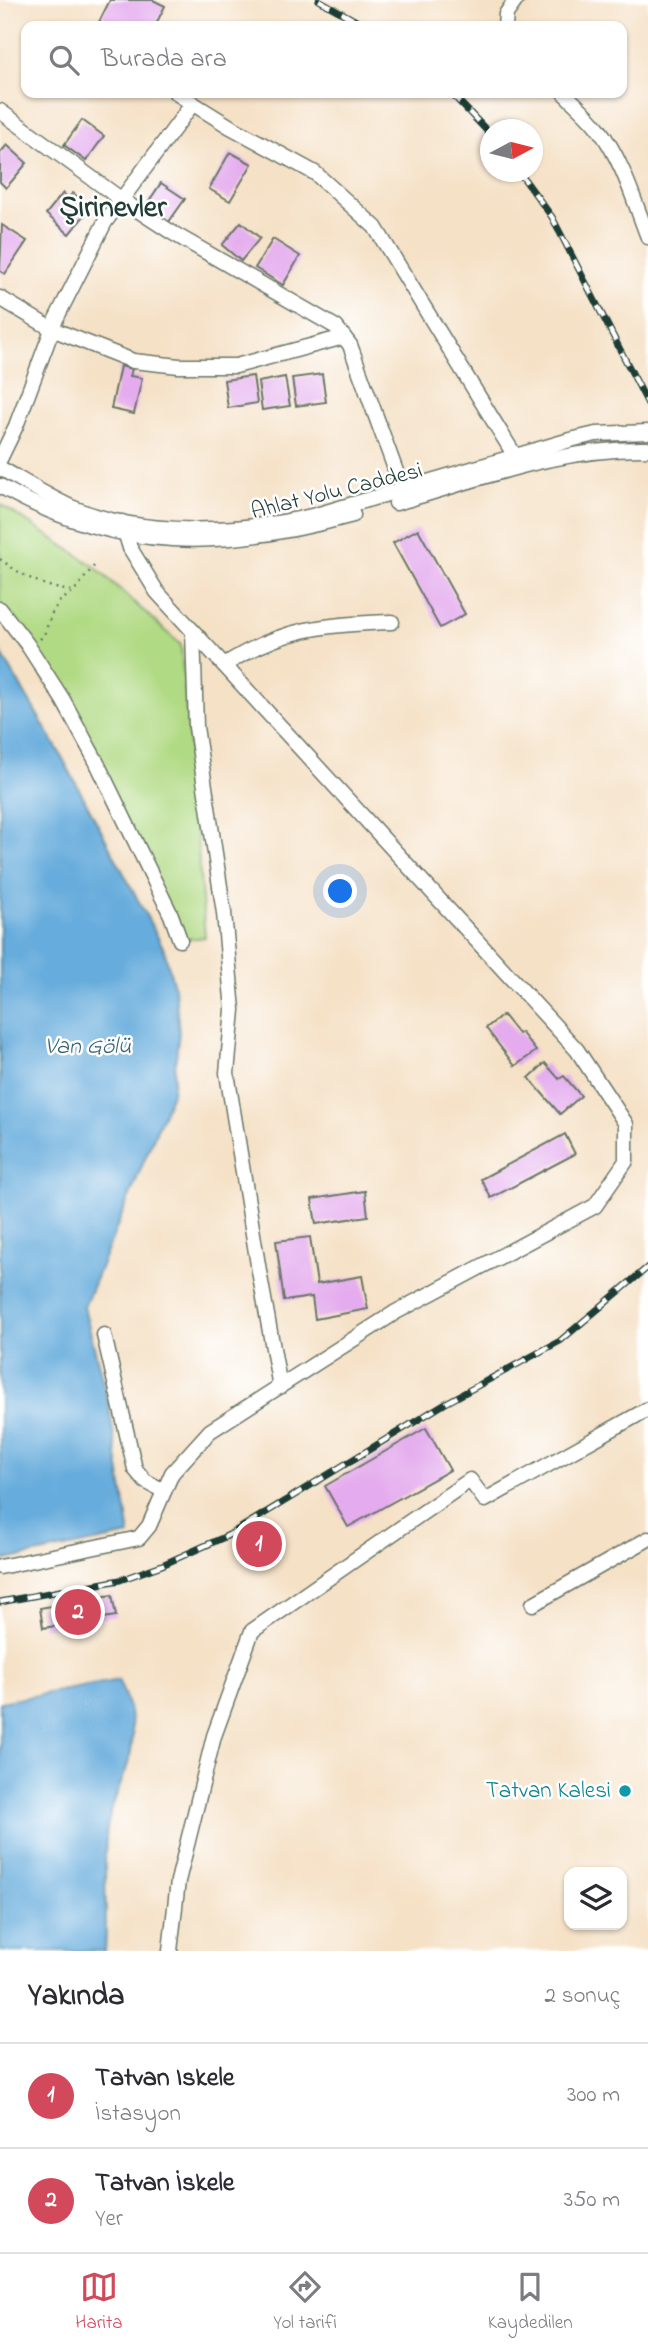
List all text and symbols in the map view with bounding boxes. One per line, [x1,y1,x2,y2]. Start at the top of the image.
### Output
search box [21,21,627,98]
icon: search [45,41,83,79]
text: Burada ara [101,41,227,79]
north arrow [480,119,543,182]
district label: Şirinevler [60,187,167,231]
street label: Ahlat Yolu Caddesi [248,455,426,529]
your location [323,874,357,908]
water label: Van Gölü [45,1030,132,1065]
pin: 1 [236,1518,282,1570]
pin: 2 [55,1586,101,1638]
place label: Tatvan Kalesi [486,1775,611,1808]
marker: Tatvan Kalesi [617,1783,633,1799]
map controls [564,1867,627,1930]
button: layers [564,1867,627,1930]
text: Yakında [28,1975,124,2019]
text: 2 sonuç [545,1980,620,2013]
text: Tatvan Iskele [95,2060,234,2098]
text: 1 [47,2079,55,2112]
text: 300 m [567,2079,620,2112]
text: İstasyon [95,2098,181,2131]
text: Tatvan İskele [95,2165,234,2203]
text: 2 [45,2184,57,2217]
text: 350 m [564,2184,620,2217]
text: Yer [95,2203,123,2236]
tab: Harita [75,2268,123,2337]
tab: Yol tarifi [273,2268,337,2337]
tab: Kaydedilen [488,2268,573,2337]

